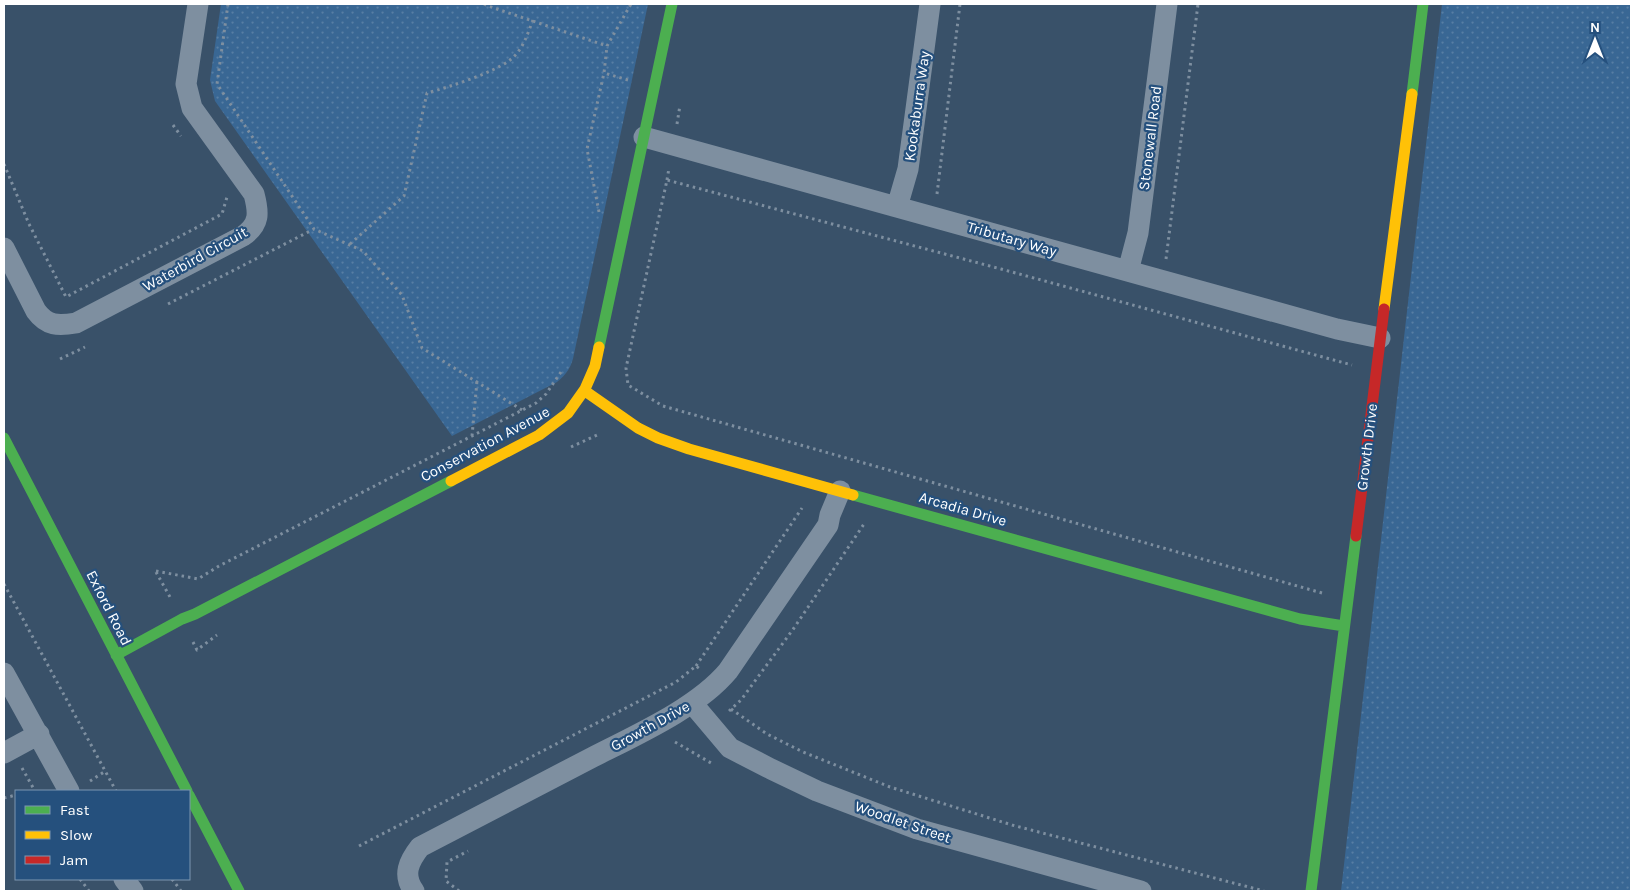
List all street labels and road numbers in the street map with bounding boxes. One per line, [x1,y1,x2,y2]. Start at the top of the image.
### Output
street label: Kookaburra Way [900,50,934,162]
street label: Stonewall Road [1135,85,1165,191]
street label: Tributary Way [965,218,1059,260]
street label: Waterbird Circuit [139,223,251,295]
street label: Conservation Avenue [417,402,553,486]
street label: Growth Drive [1353,403,1381,491]
street label: Arcadia Drive [917,488,1009,530]
street label: Exford Road [82,567,136,649]
street label: Growth Drive [607,697,693,755]
street label: Woodlet Street [853,797,954,847]

